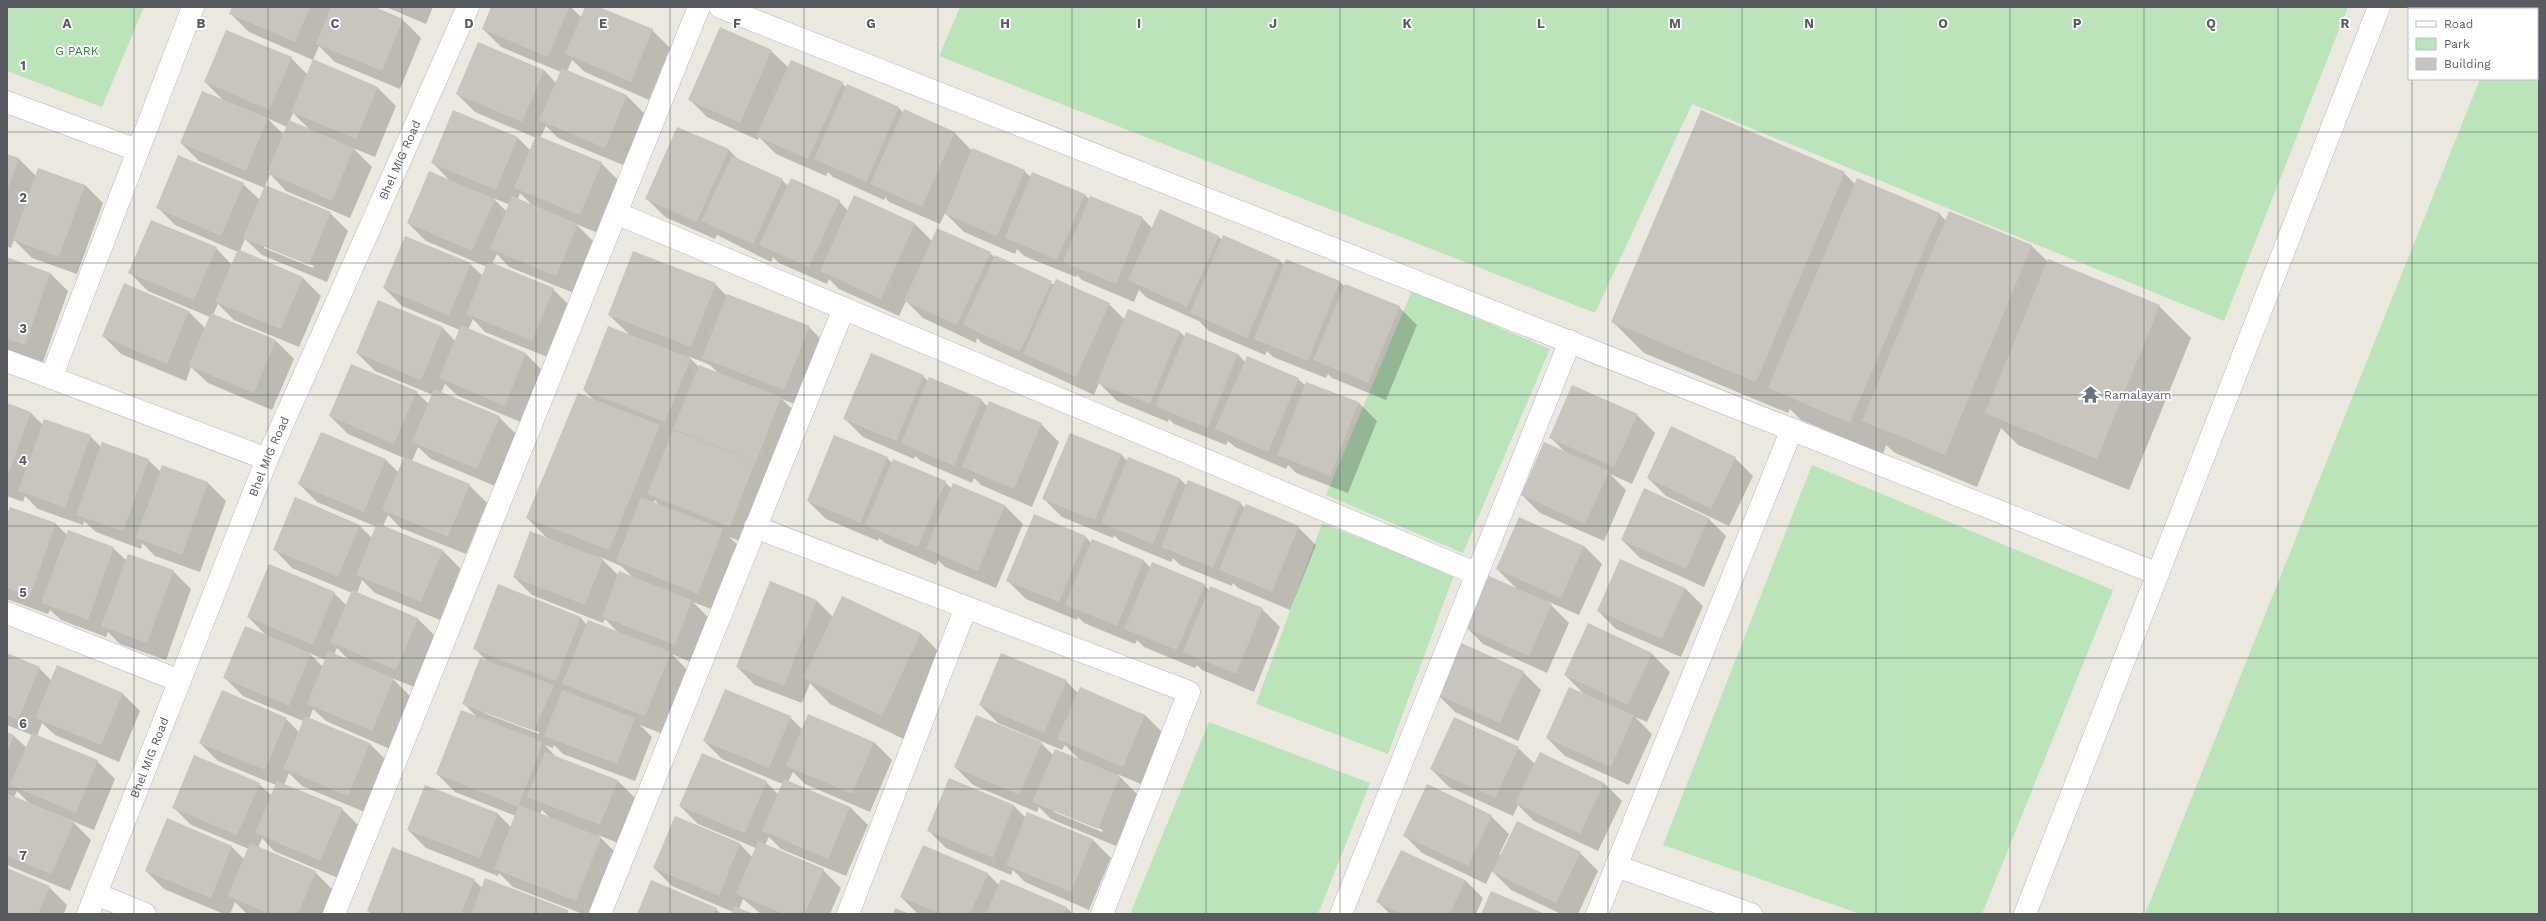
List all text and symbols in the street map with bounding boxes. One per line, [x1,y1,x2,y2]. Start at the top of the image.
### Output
legend [2408,8,2538,80]
text: A [63,16,72,31]
text: B [197,16,206,31]
text: C [331,16,340,31]
text: D [464,16,474,31]
text: E [599,16,607,31]
text: F [733,16,741,31]
text: G [866,16,876,31]
text: H [1000,16,1010,31]
text: I [1137,16,1141,31]
text: J [1269,16,1277,31]
text: K [1402,16,1412,31]
text: L [1537,16,1545,31]
text: M [1669,16,1681,31]
text: N [1804,16,1814,31]
text: O [1938,16,1948,31]
text: P [2073,16,2082,31]
text: Q [2206,16,2216,31]
text: R [2341,16,2350,31]
text: Road [2444,17,2473,31]
text: Park [2444,37,2470,51]
park label: G PARK [55,44,99,58]
text: Building [2444,57,2491,71]
text: 1 [20,58,26,73]
street label: Bhel MIG Road [376,118,424,202]
text: 2 [19,190,27,205]
text: 3 [19,321,27,336]
temple icon: Ramalayam [2081,385,2101,405]
place label: Ramalayam [2104,388,2171,402]
street label: Bhel MIG Road [246,414,292,499]
text: 4 [19,453,28,468]
text: 5 [19,585,27,600]
street label: Bhel MIG Road [127,715,172,800]
text: 6 [19,716,27,731]
text: 7 [19,848,27,863]

